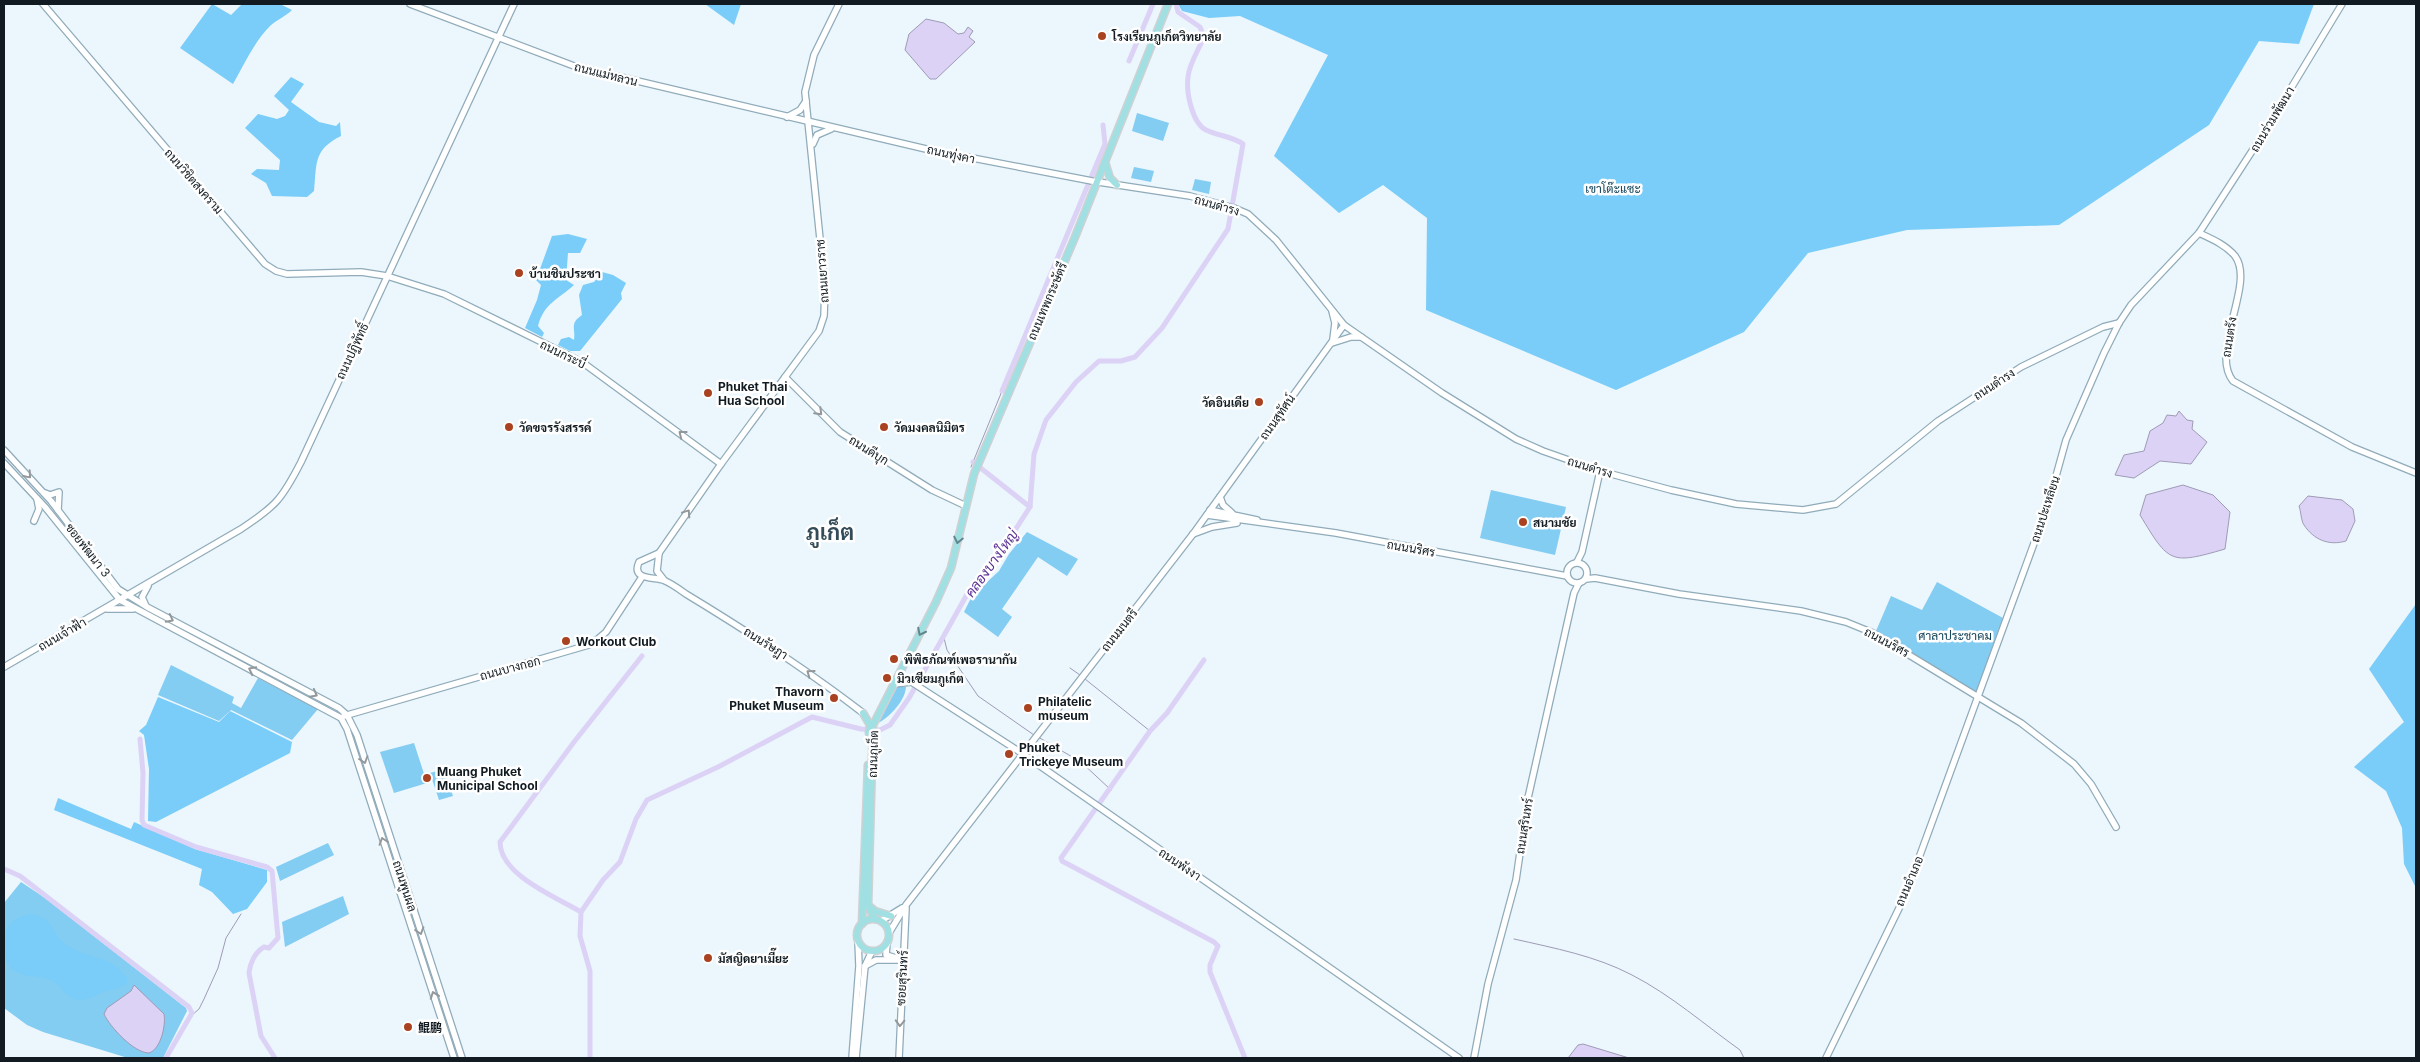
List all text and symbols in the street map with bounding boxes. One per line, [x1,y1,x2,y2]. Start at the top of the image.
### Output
place label: โรงเรียนภูเก็ตวิทยาลัย [1111,29,1222,45]
marker: โรงเรียนภูเก็ตวิทยาลัย [1096,30,1108,42]
street label: ถนนแม่หลวน [573,59,640,89]
street label: ถนนร่วมพัฒนา [2247,84,2297,154]
street label: ถนนทุ่งคา [925,142,976,168]
street label: ถนนวิชิตสงคราม [162,145,226,217]
park label: เขาโต๊ะแซะ [1585,181,1641,196]
street label: ถนนดำรง [1193,191,1241,219]
street label: ถนนเยาวราช [812,239,832,303]
street label: ถนนเทพกระษัตรี [1024,260,1070,342]
place label: บ้านชินประชา [529,266,601,281]
marker: บ้านชินประชา [513,267,525,279]
street label: ถนนตรัง [2218,316,2240,358]
street label: ถนนปฏิพัทธิ์ [329,319,373,382]
street label: ถนนกระบี่ [538,334,590,372]
street label: ถนนดำรง [1970,365,2018,403]
place label: Phuket Thai Hua School [718,379,788,408]
marker: Phuket Thai Hua School [702,387,714,399]
street label: ถนนสุทัศน์ [1256,391,1300,444]
place label: วัดอินเดีย [1202,395,1249,410]
marker: วัดอินเดีย [1253,396,1265,408]
one-way arrow [813,406,822,415]
place label: วัดขจรรังสรรค์ [519,420,592,435]
place label: วัดมงคลนิมิตร [894,420,965,435]
marker: วัดขจรรังสรรค์ [503,421,515,433]
marker: วัดมงคลนิมิตร [878,421,890,433]
one-way arrow [679,432,688,440]
street label: ถนนดีบุก [845,432,892,470]
street label: ถนนดำรง [1566,453,1614,481]
one-way arrow [22,469,31,478]
street label: ถนนปะเหลียน [2027,473,2063,544]
one-way arrow [681,510,690,519]
place label: สนามชัย [1533,515,1577,530]
marker: สนามชัย [1517,516,1529,528]
district label: ภูเก็ต [806,517,854,548]
street label: ซอยพัฒนา 3 [62,520,114,580]
water label: คลองบางใหญ่ [961,525,1023,601]
one-way arrow [953,535,964,544]
street label: ถนนนริศร [1386,536,1436,560]
street label: ถนนมนตรี [1098,605,1141,654]
one-way arrow [165,613,174,623]
street label: ถนนเจ้าฟ้า [35,614,89,654]
street label: ถนนรัษฎา [741,624,791,663]
street label: ถนนนริศร [1862,624,1912,660]
one-way arrow [917,627,927,636]
park label: ศาลาประชาคม [1918,628,1992,643]
place label: Workout Club [576,634,657,649]
marker: Workout Club [560,635,572,647]
place label: พิพิธภัณฑ์เพอรานากัน [904,652,1017,667]
street label: ถนนบางกอก [478,653,542,683]
marker: พิพิธภัณฑ์เพอรานากัน [888,653,900,665]
one-way arrow [248,666,257,676]
one-way arrow [806,670,816,679]
place label: มิวเซียมภูเก็ต [897,671,964,687]
marker: มิวเซียมภูเก็ต [881,672,893,684]
place label: Thavorn Phuket Museum [729,684,824,713]
one-way arrow [309,688,318,698]
marker: Thavorn Phuket Museum [828,692,840,704]
place label: Philatelic museum [1038,694,1092,723]
marker: Philatelic museum [1022,702,1034,714]
street label: ถนนภูเก็ต [864,730,882,778]
place label: Phuket Trickeye Museum [1019,740,1123,769]
marker: Phuket Trickeye Museum [1003,748,1015,760]
one-way arrow [359,755,369,764]
place label: Muang Phuket Municipal School [437,764,538,793]
marker: Muang Phuket Municipal School [421,772,433,784]
street label: ถนนสุรินทร์ [1512,797,1538,855]
one-way arrow [378,837,388,846]
street label: ถนนพังงา [1156,844,1204,884]
street label: ถนนอำเภอ [1892,854,1926,908]
street label: ถนนพูนผล [389,858,420,914]
one-way arrow [414,927,424,935]
place label: มัสญิดยาเมี๊ยะ [718,947,789,966]
street label: ซอยสุรินทร์ [893,950,913,1006]
marker: มัสญิดยาเมี๊ยะ [702,952,714,964]
one-way arrow [429,991,439,1000]
place label: 鲲鹏 [418,1020,442,1035]
one-way arrow [895,1020,905,1027]
marker: 鲲鹏 [402,1021,414,1033]

